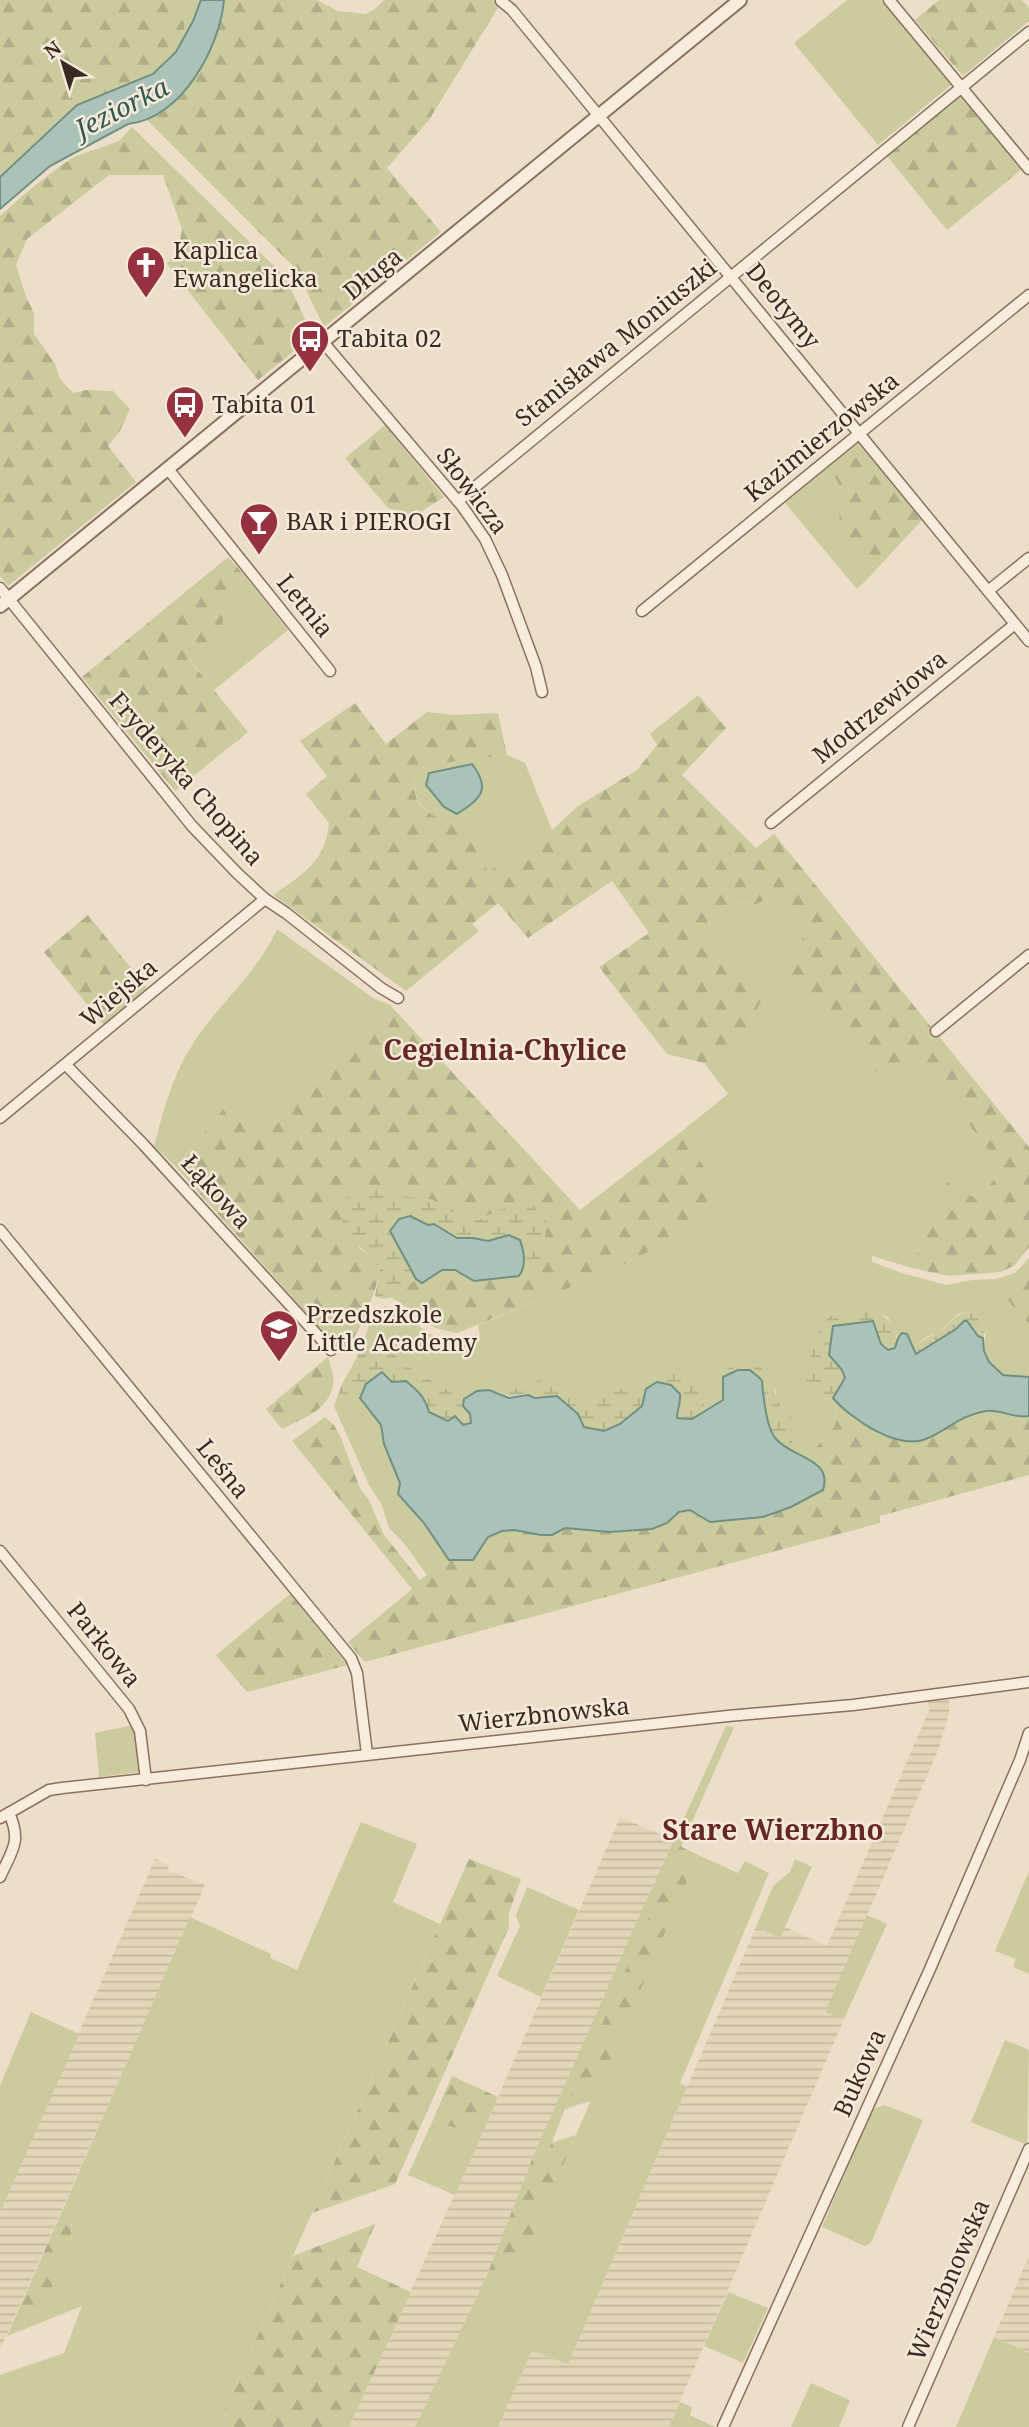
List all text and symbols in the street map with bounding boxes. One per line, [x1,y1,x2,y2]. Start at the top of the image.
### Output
north arrow [28,28,98,98]
text: N [39,35,66,64]
water label: Jeziorka [64,68,174,148]
place label: Kaplica Ewangelicka [173,233,318,294]
street label: Długa [336,239,408,307]
church icon: Kaplica Ewangelicka [125,244,167,299]
street label: Stanisława Moniuszki [507,250,723,433]
street label: Deotymy [739,255,829,355]
bus stop icon: Tabita 02 [289,318,331,373]
place label: Tabita 02 [337,321,442,354]
street label: Kazimierzowska [737,363,905,508]
bus stop icon: Tabita 01 [164,384,206,439]
place label: Tabita 01 [212,387,317,420]
street label: Słowicza [430,440,517,540]
bar icon: BAR i PIEROGI [238,501,280,556]
place label: BAR i PIEROGI [286,504,451,537]
street label: Letnia [270,566,342,644]
street label: Modrzewiowa [805,641,953,770]
street label: Fryderyka Chopina [102,684,272,872]
street label: Wiejska [72,950,164,1034]
district label: Cegielnia-Chylice [383,1030,627,1068]
street label: Łąkowa [175,1146,260,1236]
place label: Przedszkole Little Academy [306,1297,478,1358]
school or university icon: Przedszkole Little Academy [258,1308,300,1363]
street label: Leśna [190,1431,258,1505]
street label: Parkowa [61,1594,150,1694]
street label: Wierzbnowska [456,1688,631,1739]
district label: Stare Wierzbno [662,1810,884,1848]
street label: Bukowa [825,2023,893,2121]
street label: Wierzbnowska [899,2194,996,2365]

